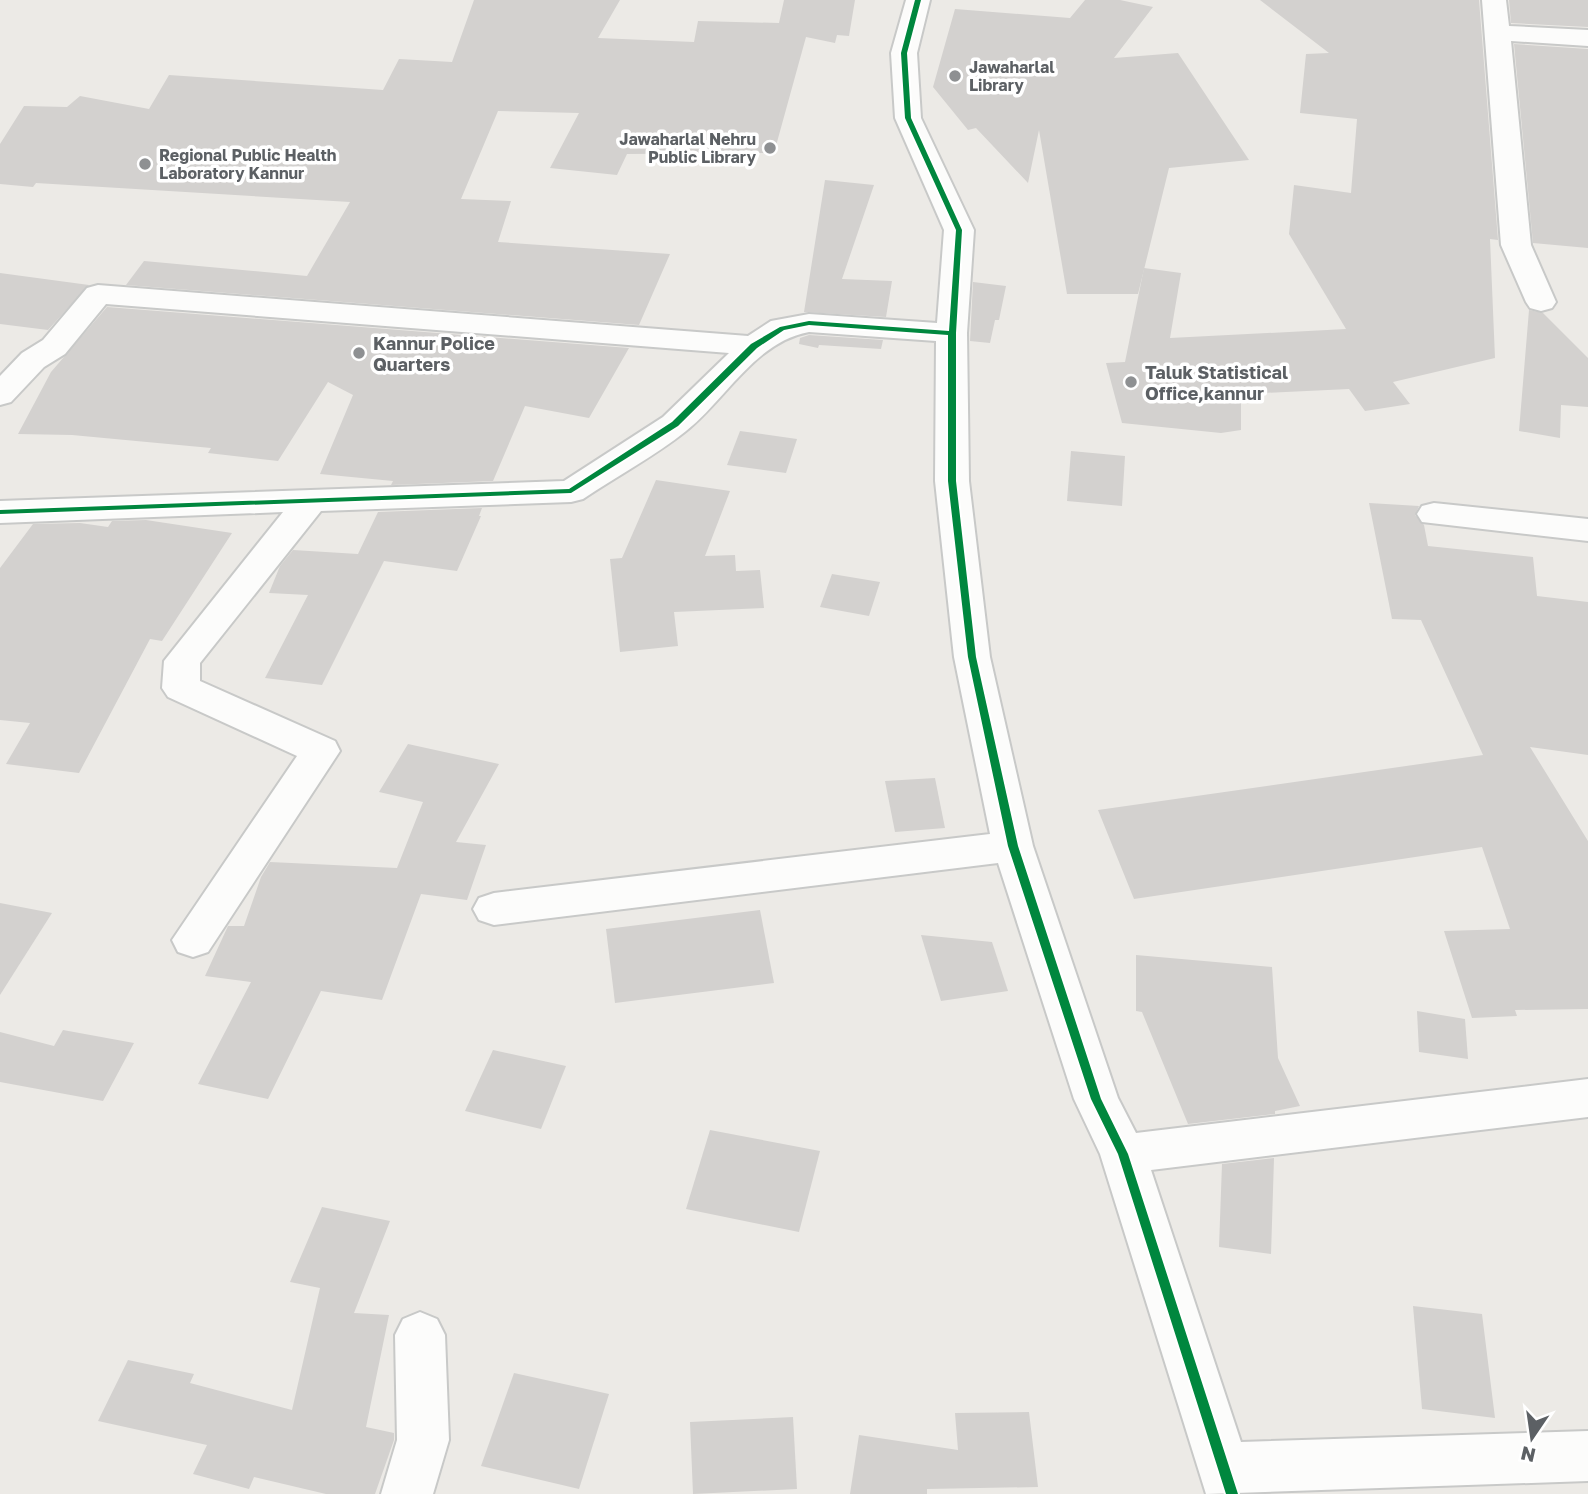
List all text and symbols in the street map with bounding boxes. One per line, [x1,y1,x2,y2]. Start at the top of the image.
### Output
place label: Jawaharlal Library [969,57,1055,95]
marker: Jawaharlal Library [947,68,963,84]
place label: Jawaharlal Nehru Public Library [619,129,756,167]
marker: Jawaharlal Nehru Public Library [762,140,778,156]
place label: Regional Public Health Laboratory Kannur [159,145,337,183]
marker: Regional Public Health Laboratory Kannur [137,156,153,172]
place label: Kannur Police Quarters [373,332,495,375]
marker: Kannur Police Quarters [351,345,367,361]
place label: Taluk Statistical Office,kannur [1145,361,1288,404]
marker: Taluk Statistical Office,kannur [1123,374,1139,390]
north arrow [1497,1403,1567,1473]
text: N [1518,1442,1538,1468]

